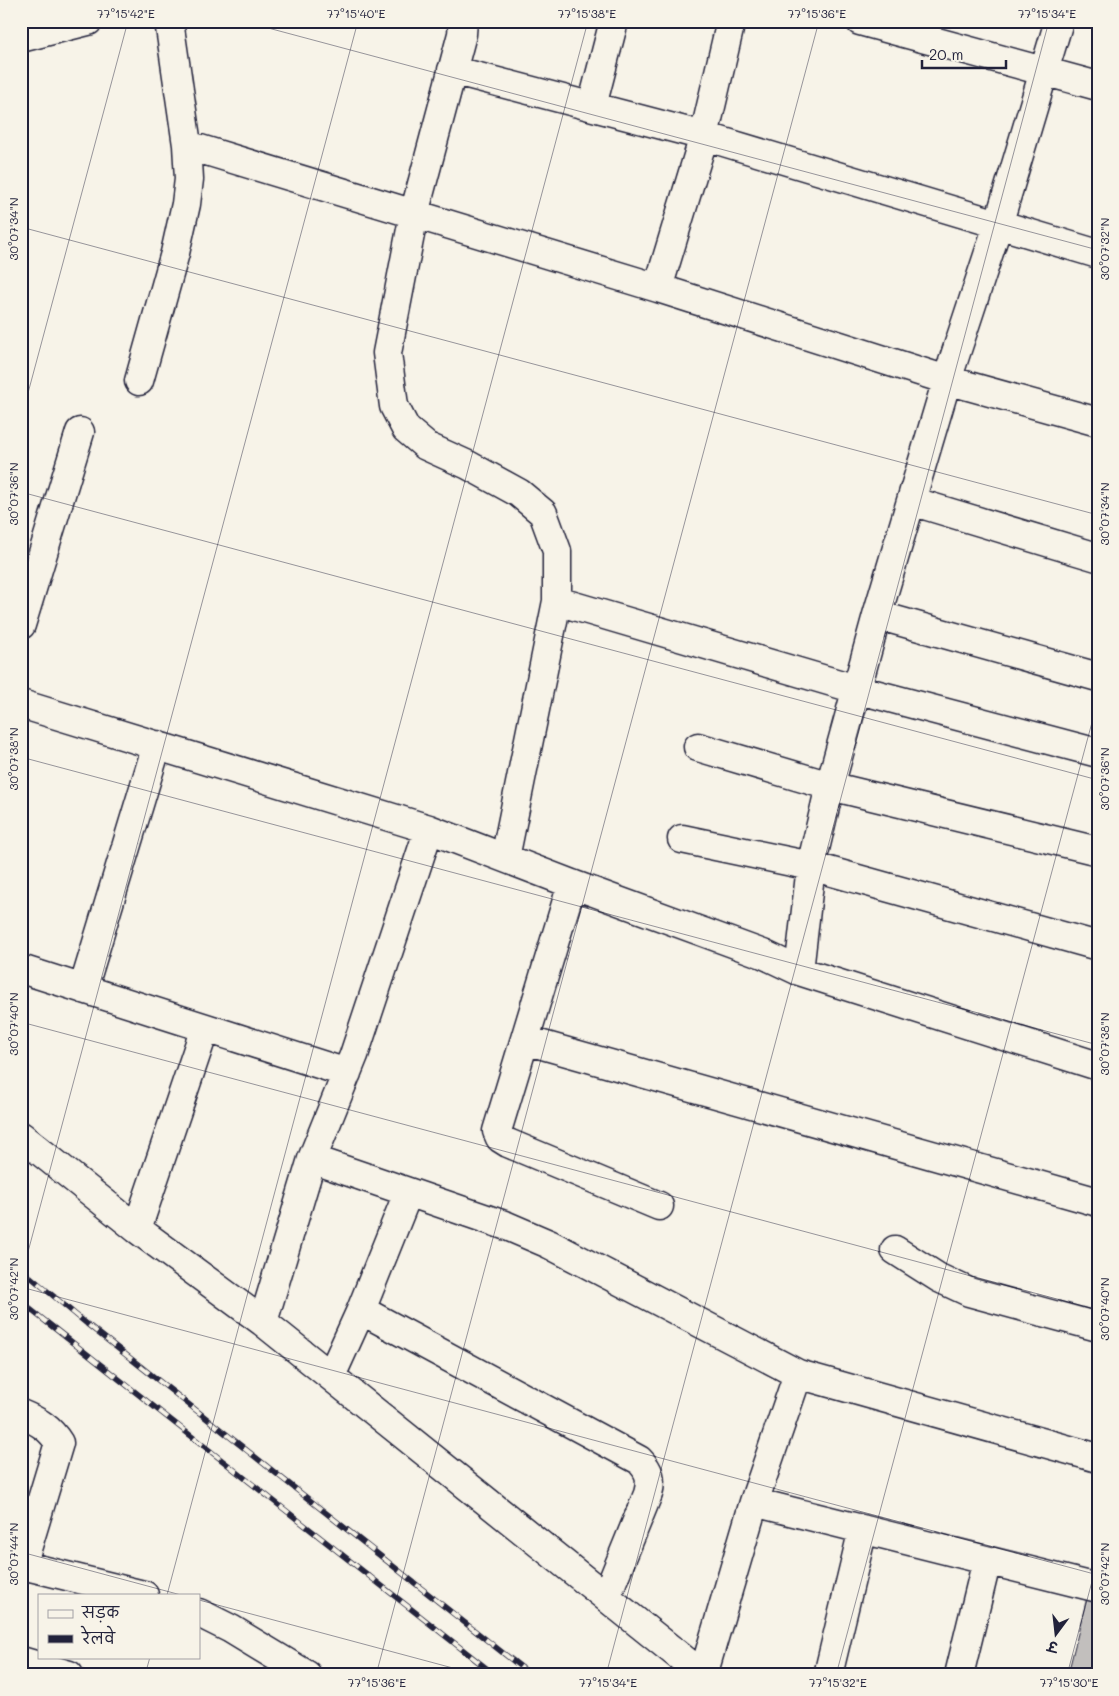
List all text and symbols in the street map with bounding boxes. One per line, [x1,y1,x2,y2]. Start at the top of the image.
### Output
text: 77°15'42"E [97,5,155,21]
text: 77°15'40"E [327,5,385,21]
text: 77°15'38"E [558,5,616,21]
text: 77°15'36"E [788,5,846,21]
text: 77°15'34"E [1018,5,1076,21]
scale bar [922,38,1005,70]
text: 20 m [929,44,963,64]
text: 30°07'34"N [5,198,21,260]
text: 30°07'32"N [1096,218,1112,280]
text: 30°07'36"N [5,462,21,526]
text: 30°07'34"N [1096,483,1112,545]
text: 30°07'38"N [5,727,21,791]
text: 30°07'36"N [1096,747,1112,811]
text: 30°07'40"N [5,992,21,1056]
text: 30°07'38"N [1096,1012,1112,1076]
text: 30°07'42"N [5,1258,21,1320]
text: 30°07'40"N [1096,1277,1112,1341]
text: 30°07'44"N [5,1523,21,1585]
text: 30°07'42"N [1096,1543,1112,1605]
legend [38,1594,200,1658]
text: सड़क [81,1602,120,1623]
north arrow [1032,1608,1082,1658]
text: रेलवे [80,1625,116,1648]
text: उ [1044,1636,1061,1658]
text: 77°15'36"E [348,1674,406,1690]
text: 77°15'34"E [579,1674,637,1690]
text: 77°15'32"E [809,1674,867,1690]
text: 77°15'30"E [1040,1674,1098,1690]

